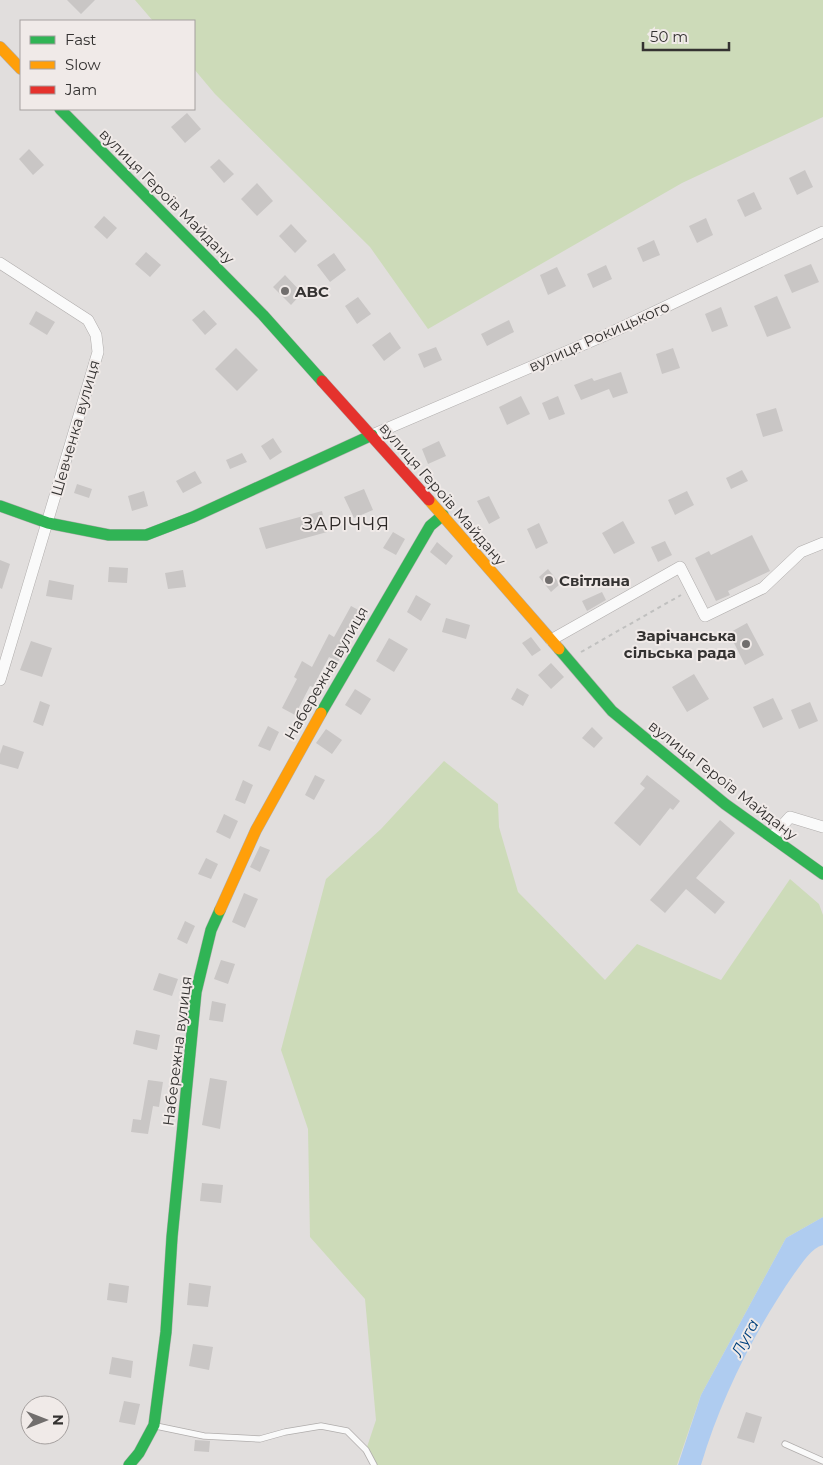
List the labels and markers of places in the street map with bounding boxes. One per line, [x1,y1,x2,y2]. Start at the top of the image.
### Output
place label: ABC [294,282,329,301]
marker: ABC [279,285,291,297]
place label: Світлана [559,571,630,590]
marker: Світлана [543,574,555,586]
place label: Зарічанська сільська рада [624,626,736,662]
marker: Зарічанська сільська рада [740,638,752,650]

